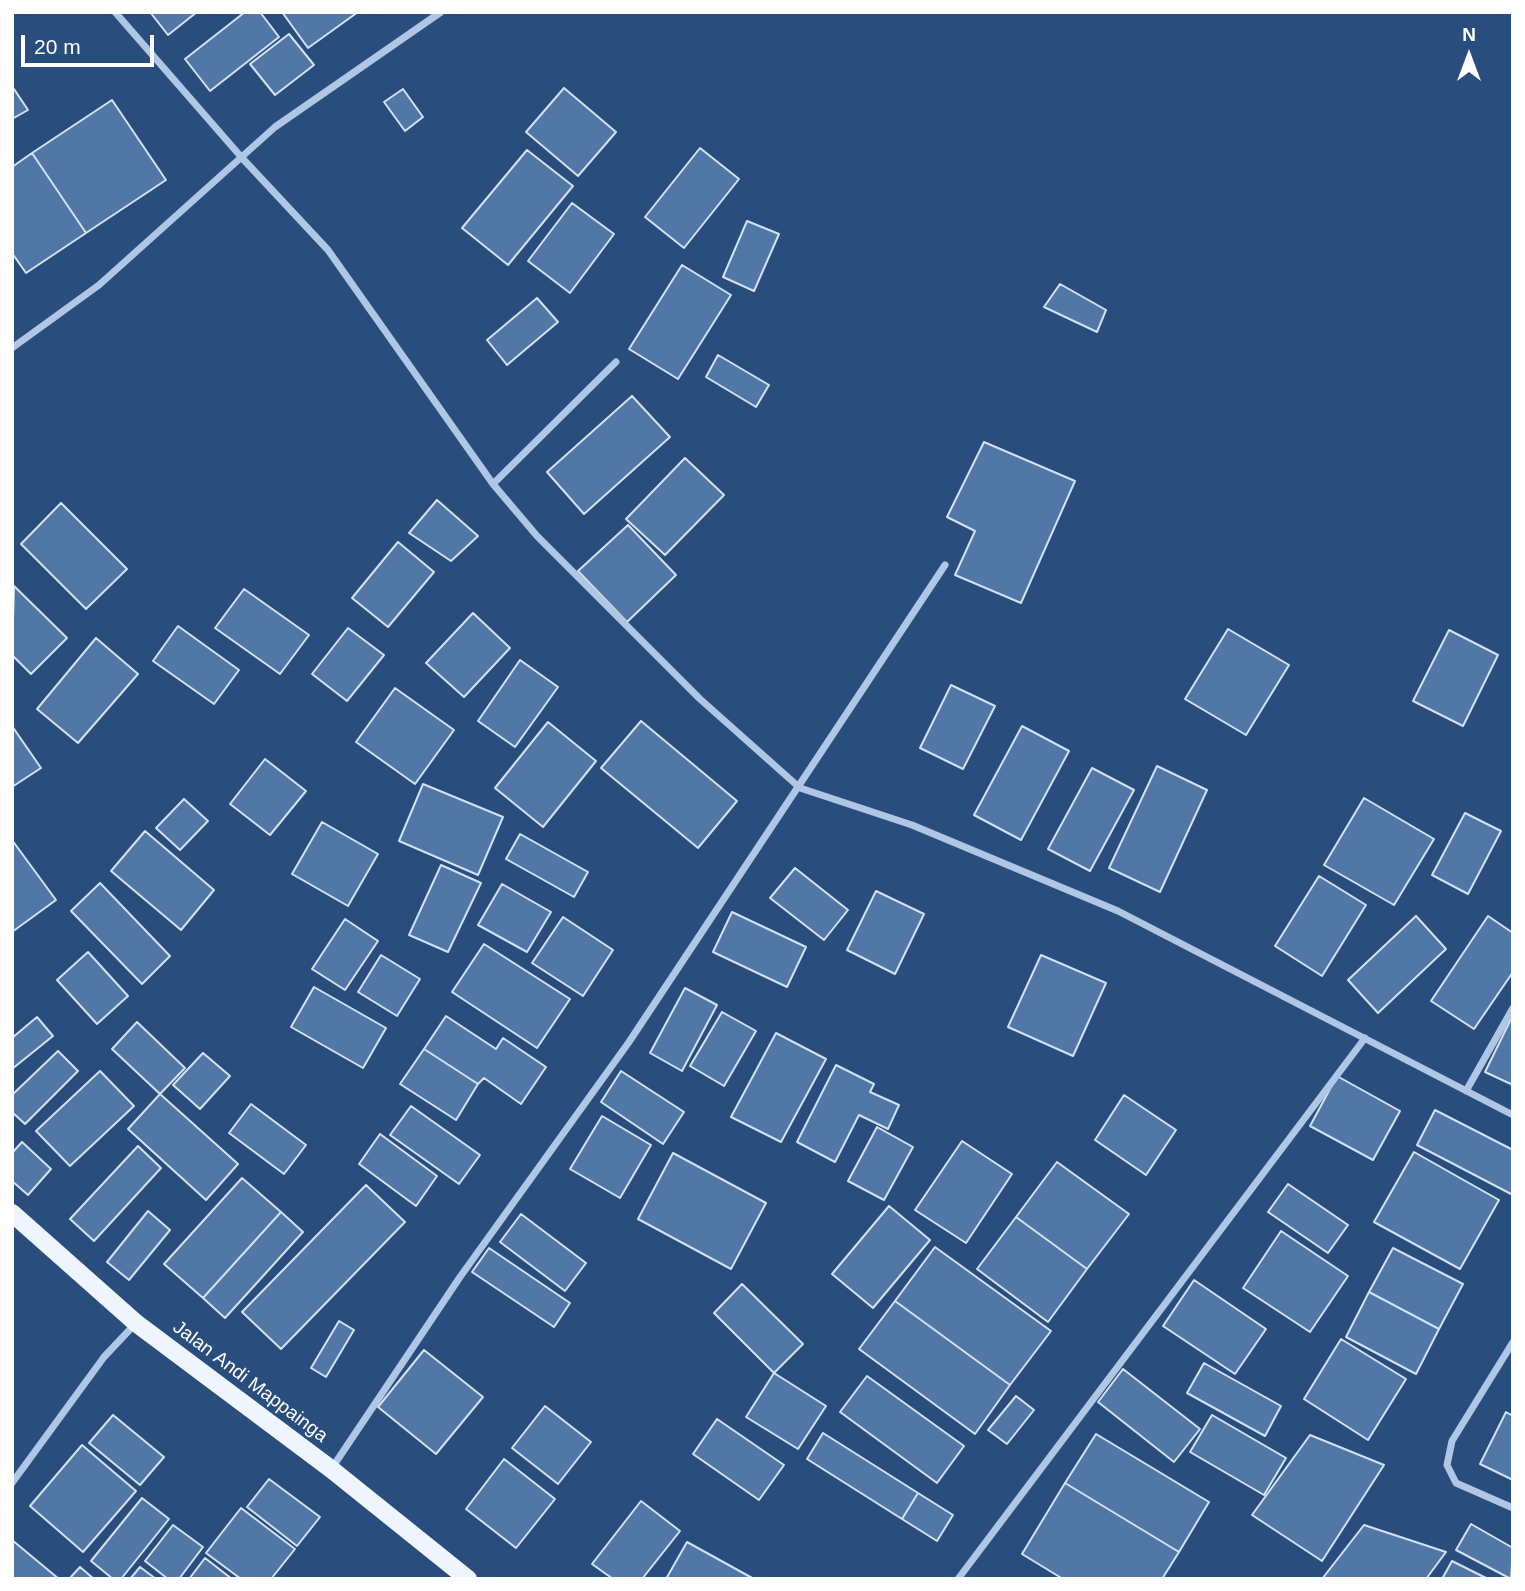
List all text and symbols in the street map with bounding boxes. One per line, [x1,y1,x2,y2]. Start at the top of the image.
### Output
scale bar [24,21,158,65]
north arrow [1434,21,1504,91]
text: N [1462,24,1476,45]
text: 20 m [34,35,81,58]
street label: Jalan Andi Mappainga [168,1316,332,1448]

